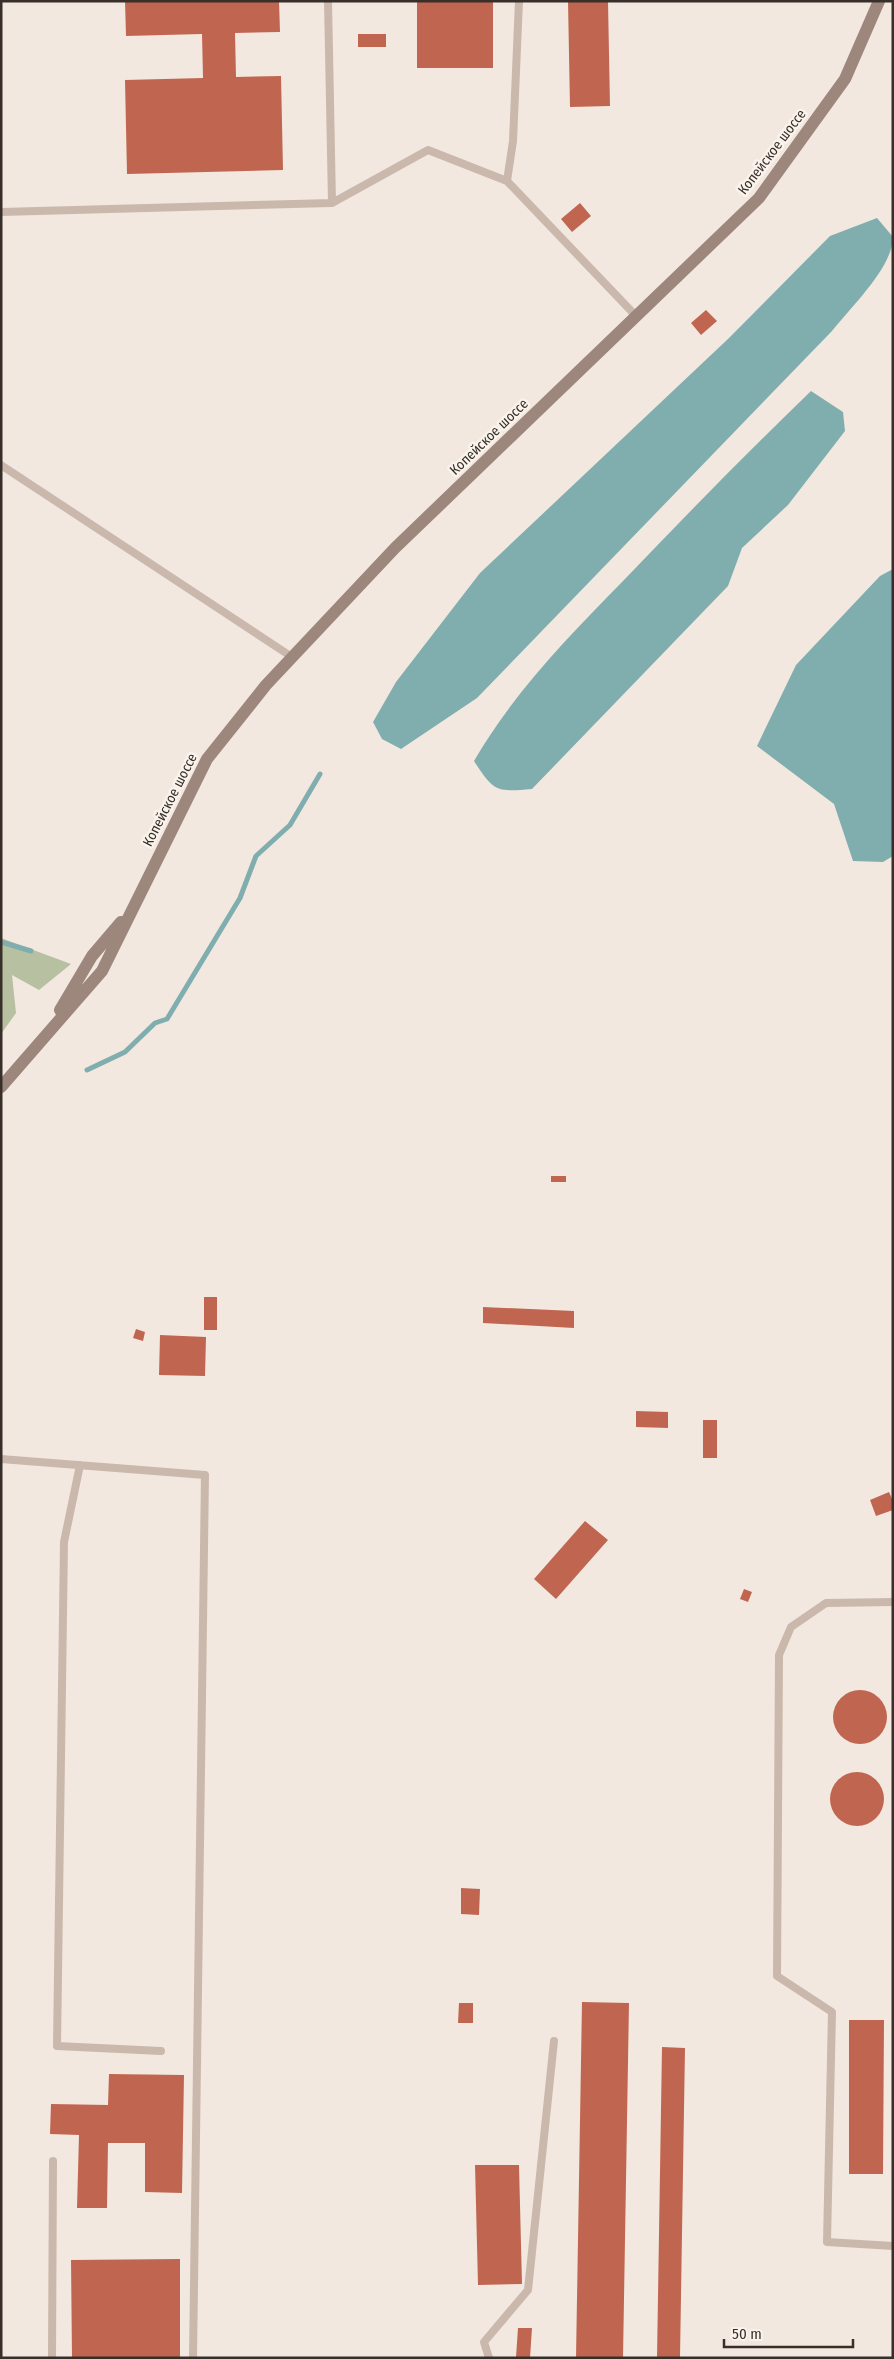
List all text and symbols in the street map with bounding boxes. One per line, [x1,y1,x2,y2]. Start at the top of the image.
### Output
street label: Копейское шоссе [734,106,810,198]
street label: Копейское шоссе [446,395,532,479]
street label: Копейское шоссе [139,751,201,849]
scale bar [724,2316,853,2348]
text: 50 m [732,2325,762,2343]

